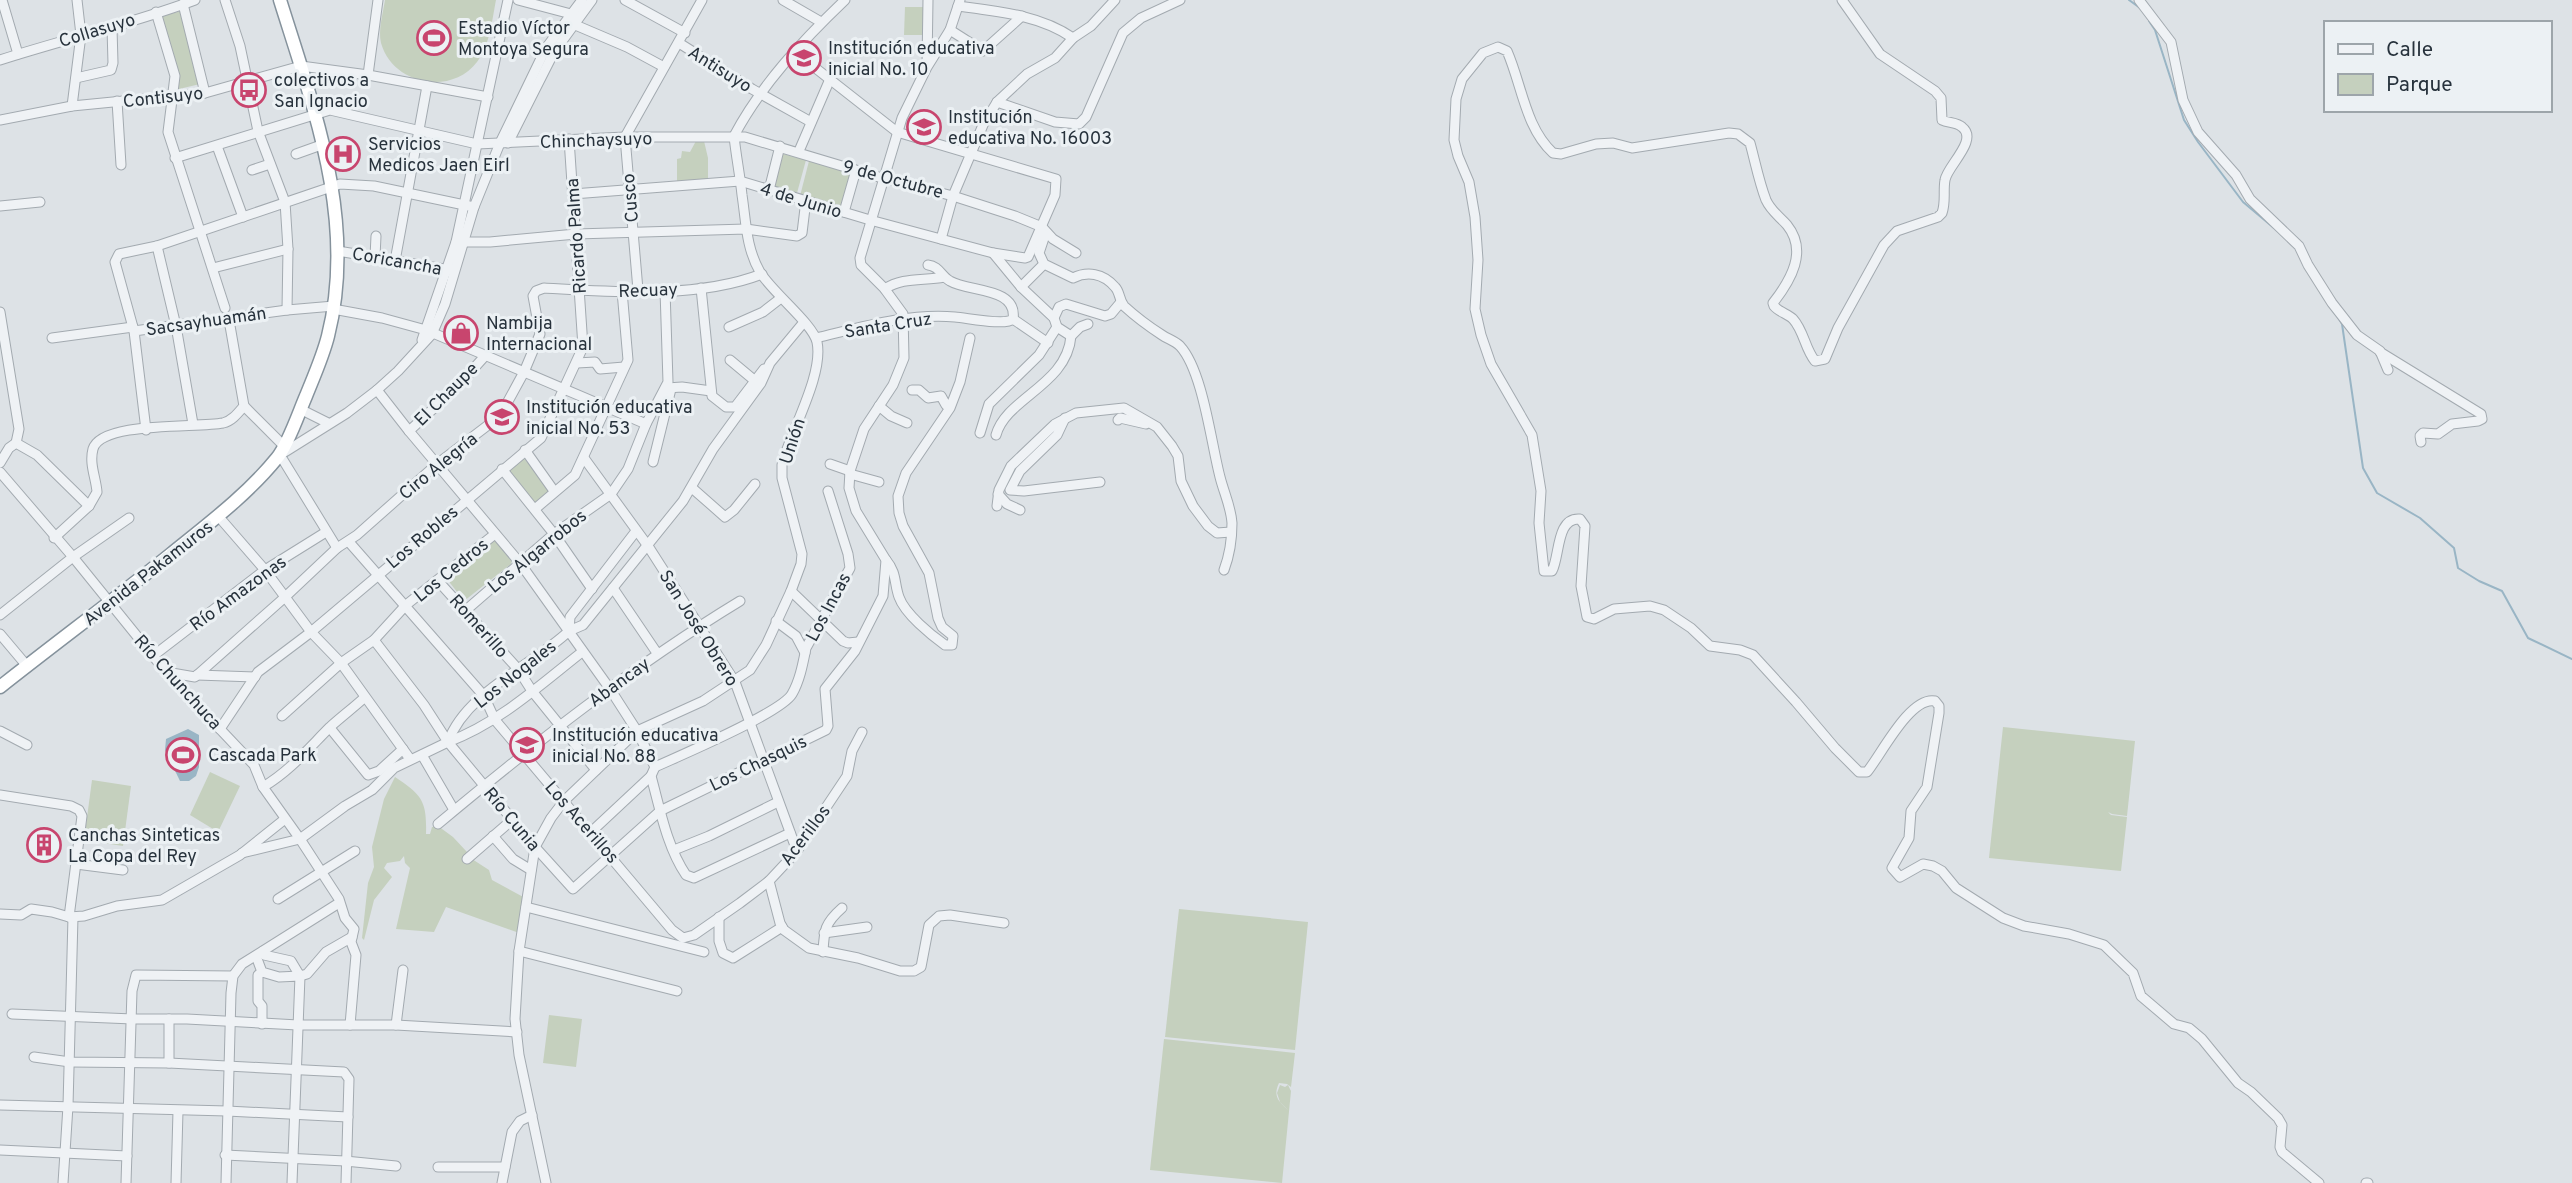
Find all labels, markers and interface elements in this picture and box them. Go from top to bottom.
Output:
street label: Collasuyo [56,9,138,54]
place label: Estadio Víctor Montoya Segura [458,18,589,62]
sports icon: Estadio Víctor Montoya Segura [415,19,453,57]
legend [2324,21,2551,112]
text: Calle [2386,37,2433,64]
place label: Institución educativa inicial No. 10 [828,38,994,82]
school or university icon: Institución educativa inicial No. 10 [785,39,823,77]
street label: Antisuyo [683,42,755,99]
place label: colectivos a San Ignacio [274,70,369,114]
bus stop icon: colectivos a San Ignacio [230,71,268,109]
text: Parque [2386,72,2453,99]
street label: Contisuyo [122,83,204,114]
place label: Institución educativa No. 16003 [948,107,1112,151]
school or university icon: Institución educativa No. 16003 [905,108,943,146]
street label: Chinchaysuyo [539,128,653,155]
place label: Servicios Medicos Jaen Eirl [368,134,510,178]
hospital icon: Servicios Medicos Jaen Eirl [324,135,362,173]
street label: 9 de Octubre [840,156,946,205]
street label: Cusco [618,172,645,223]
street label: Ricardo Palma [562,177,593,295]
street label: 4 de Junio [757,178,844,225]
street label: Coricancha [350,243,443,282]
street label: Recuay [618,279,678,304]
street label: Sacsayhuamán [144,303,268,342]
street label: Santa Cruz [843,308,934,345]
place label: Nambija Internacional [486,313,592,357]
shop icon: Nambija Internacional [442,314,480,352]
street label: El Chaupe [410,358,484,432]
place label: Institución educativa inicial No. 53 [526,397,692,441]
school or university icon: Institución educativa inicial No. 53 [483,398,521,436]
street label: Unión [775,415,812,468]
street label: Ciro Alegría [395,428,483,506]
street label: Los Robles [382,501,464,575]
street label: Los Algarrobos [484,505,592,599]
street label: Avenida Pakamuros [79,516,218,632]
street label: Los Cedros [410,534,494,608]
street label: Río Amazonas [186,551,292,637]
street label: San José Obrero [653,566,743,691]
street label: Los Incas [802,569,857,646]
street label: Romerillo [443,590,512,664]
street label: Río Chunchuca [128,630,226,736]
street label: Los Nogales [470,636,562,714]
street label: Abancay [585,653,655,713]
place label: Institución educativa inicial No. 88 [552,725,718,769]
school or university icon: Institución educativa inicial No. 88 [508,726,546,764]
street label: Los Chasquis [706,731,811,798]
sports icon: Cascada Park [164,736,202,774]
place label: Cascada Park [208,745,317,768]
street label: Los Acerillos [539,777,623,869]
street label: Río Cunia [477,783,544,857]
street label: Acerillos [776,801,837,871]
place label: Canchas Sinteticas La Copa del Rey [68,825,220,869]
building icon: Canchas Sinteticas La Copa del Rey [25,826,63,864]

